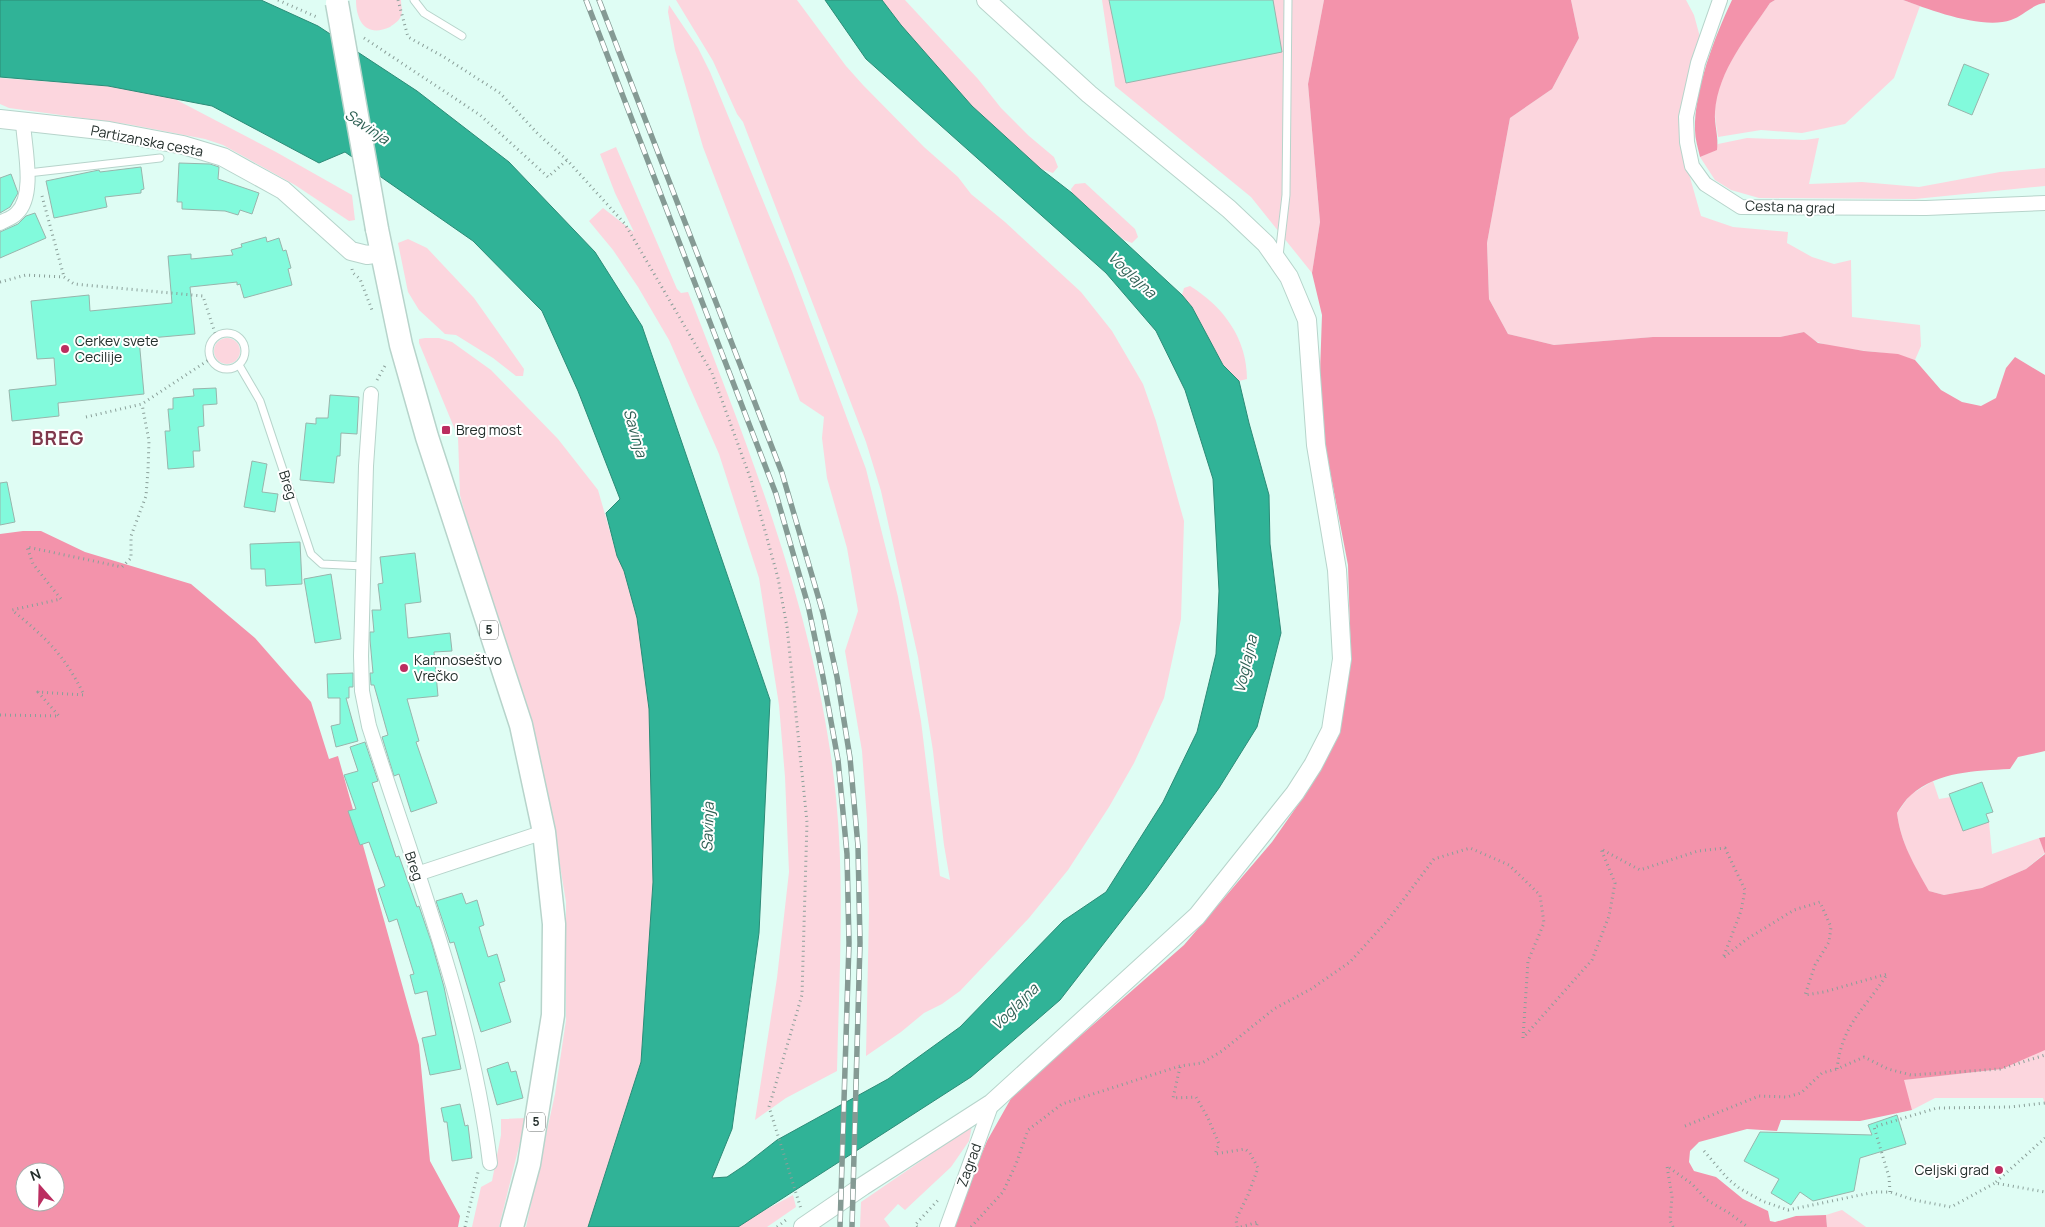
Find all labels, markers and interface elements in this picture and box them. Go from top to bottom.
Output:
water label: Savinja [341,104,394,149]
street label: Partizanska cesta [89,120,205,161]
street label: Cesta na grad [1745,195,1835,218]
water label: Voglajna [1104,247,1161,303]
place label: Cerkev svete Cecilije [75,331,158,366]
marker: Cerkev svete Cecilije [59,343,71,355]
water label: Savinja [619,406,653,460]
place label: Breg most [456,420,522,439]
marker: Breg most [440,424,452,436]
district label: BREG [32,425,84,451]
street label: Breg [275,468,302,502]
road number: 5 [480,620,498,640]
water label: Voglajna [1229,632,1262,695]
place label: Kamnoseštvo Vrečko [414,650,502,685]
marker: Kamnoseštvo Vrečko [398,662,410,674]
water label: Savinja [696,801,719,852]
street label: Breg [401,849,428,883]
water label: Voglajna [986,978,1043,1035]
road number: 5 [527,1112,545,1132]
street label: Zagrad [952,1140,985,1189]
place label: Celjski grad [1915,1160,1989,1179]
north arrow [15,1162,65,1212]
text: N [27,1164,43,1185]
marker: Celjski grad [1993,1164,2005,1176]

